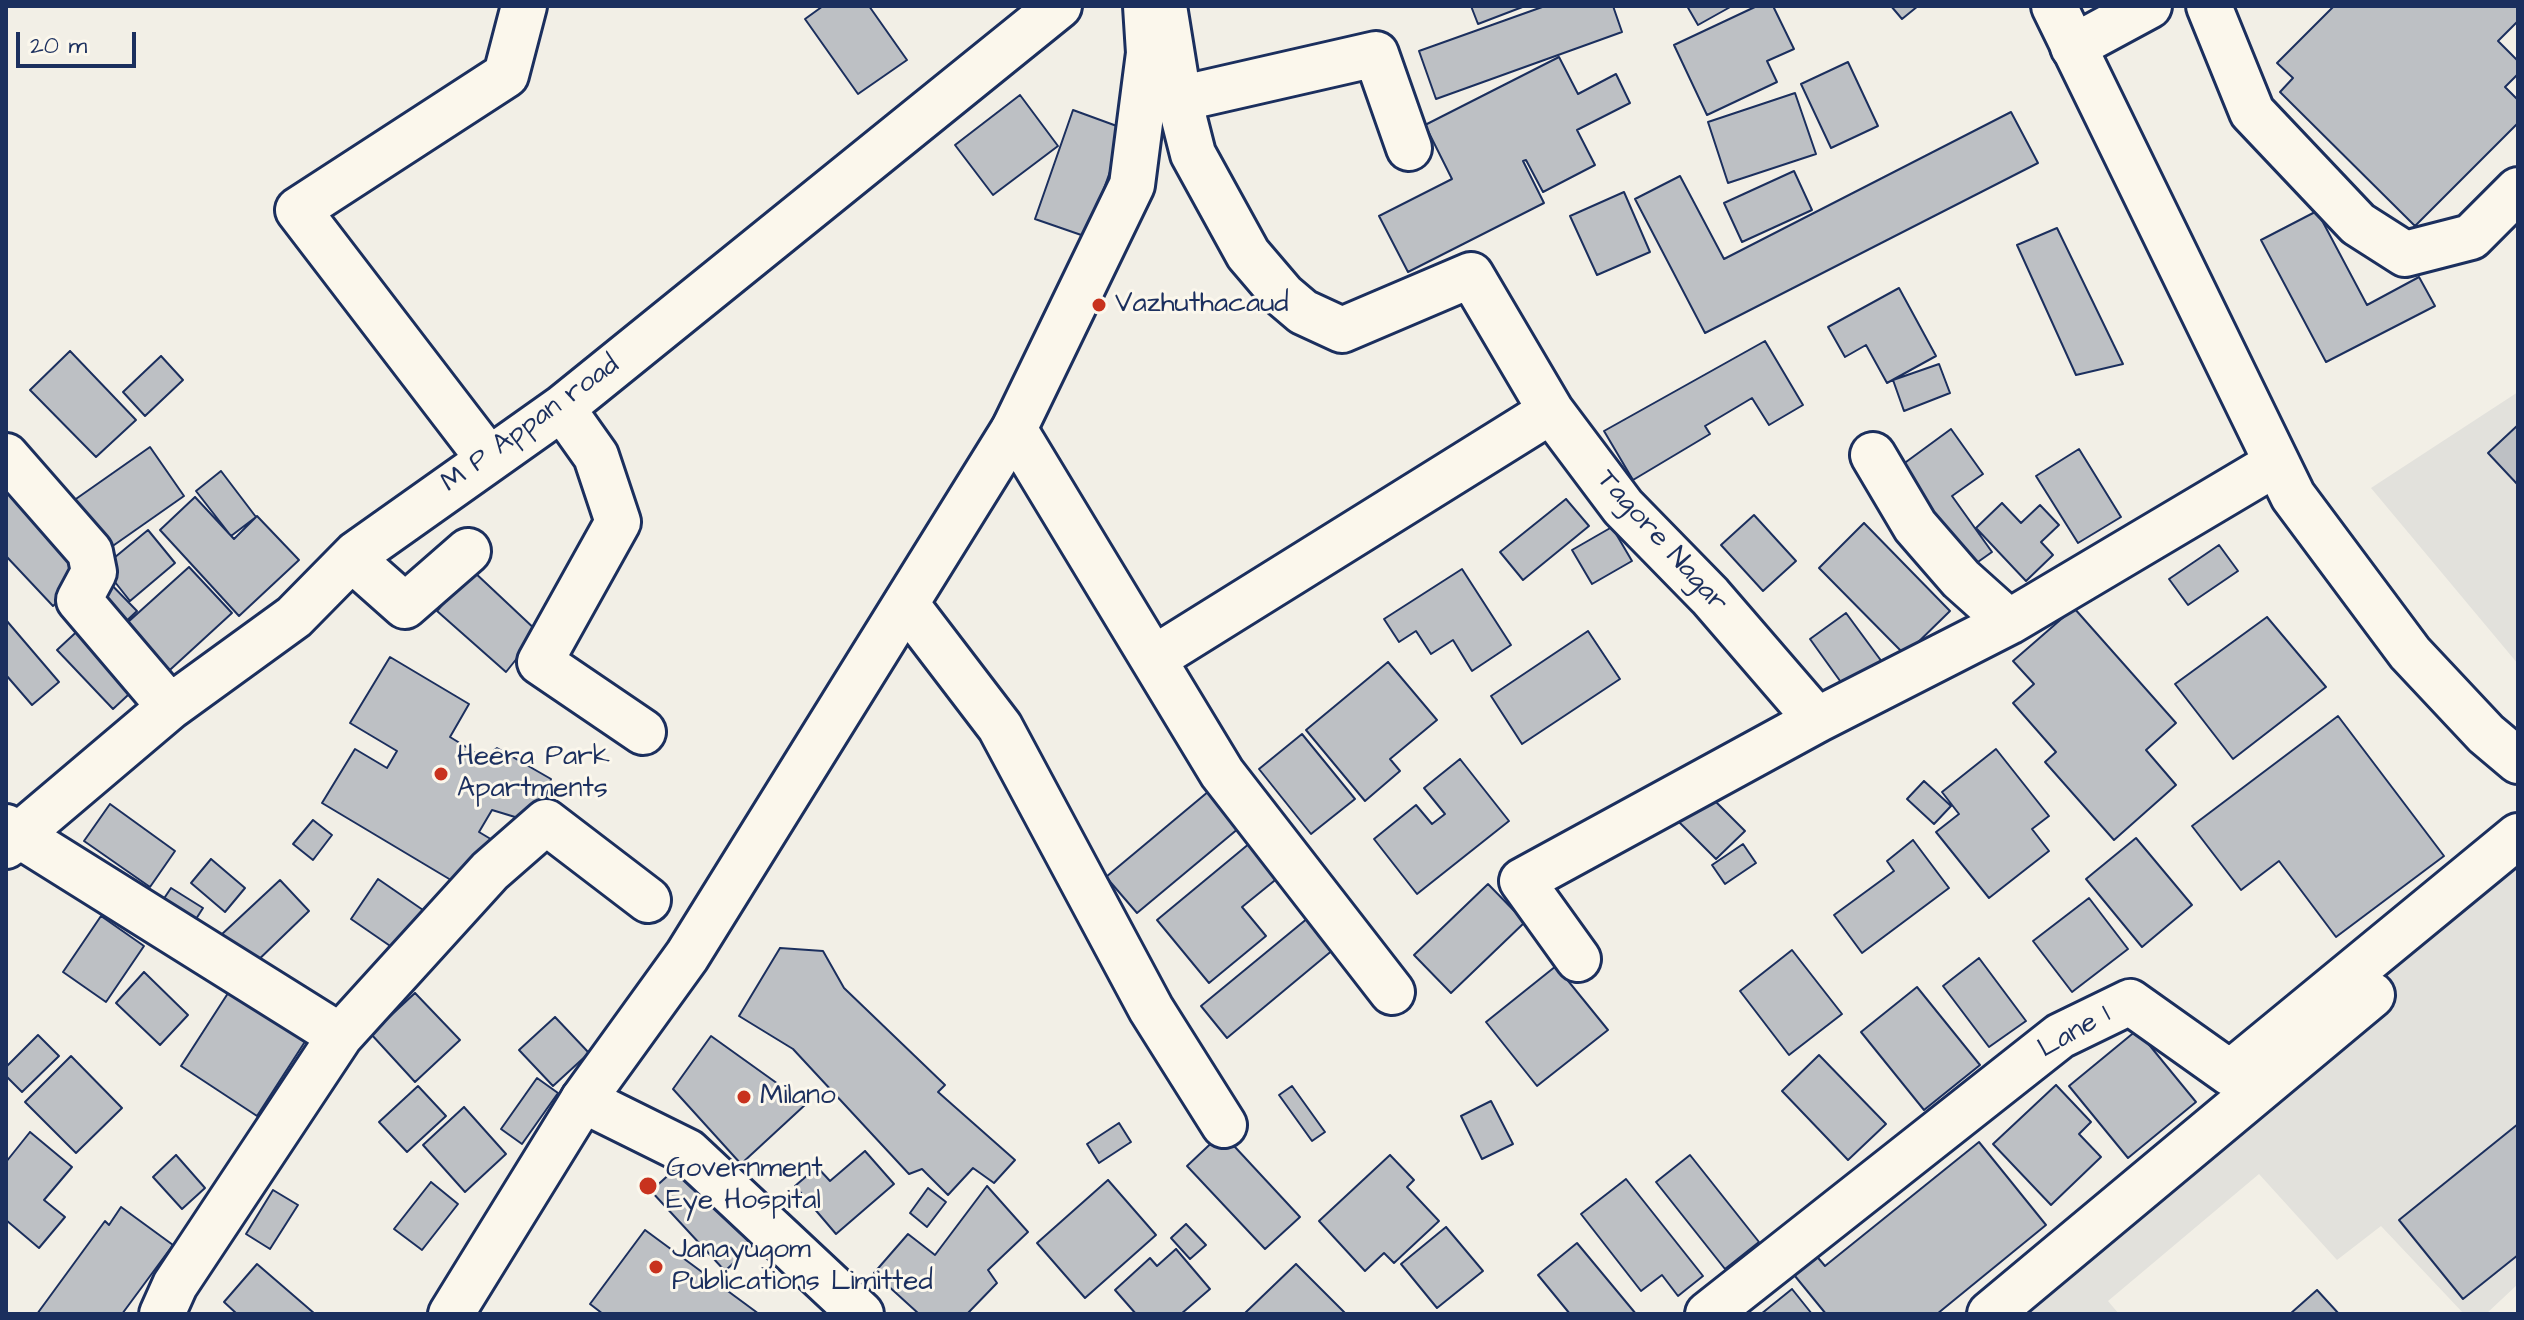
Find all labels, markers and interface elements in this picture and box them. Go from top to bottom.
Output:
scale bar [20,16,140,66]
text: 20 m [30,29,87,63]
place label: Vazhuthacaud [1115,288,1289,322]
marker: Vazhuthacaud [1090,296,1108,314]
street label: M P Appan road [435,349,627,501]
street label: Tagore Nagar [1588,464,1734,620]
place label: Heera Park Apartments [457,741,610,807]
marker: Heera Park Apartments [432,765,450,783]
street label: Lane 1 [2033,999,2117,1067]
place label: Milano [760,1080,836,1114]
marker: Milano [735,1088,753,1106]
place label: Government Eye Hospital [666,1153,823,1219]
marker: Government Eye Hospital [637,1175,659,1197]
place label: Janayugom Publications Limitted [672,1234,933,1300]
marker: Janayugom Publications Limitted [647,1258,665,1276]

